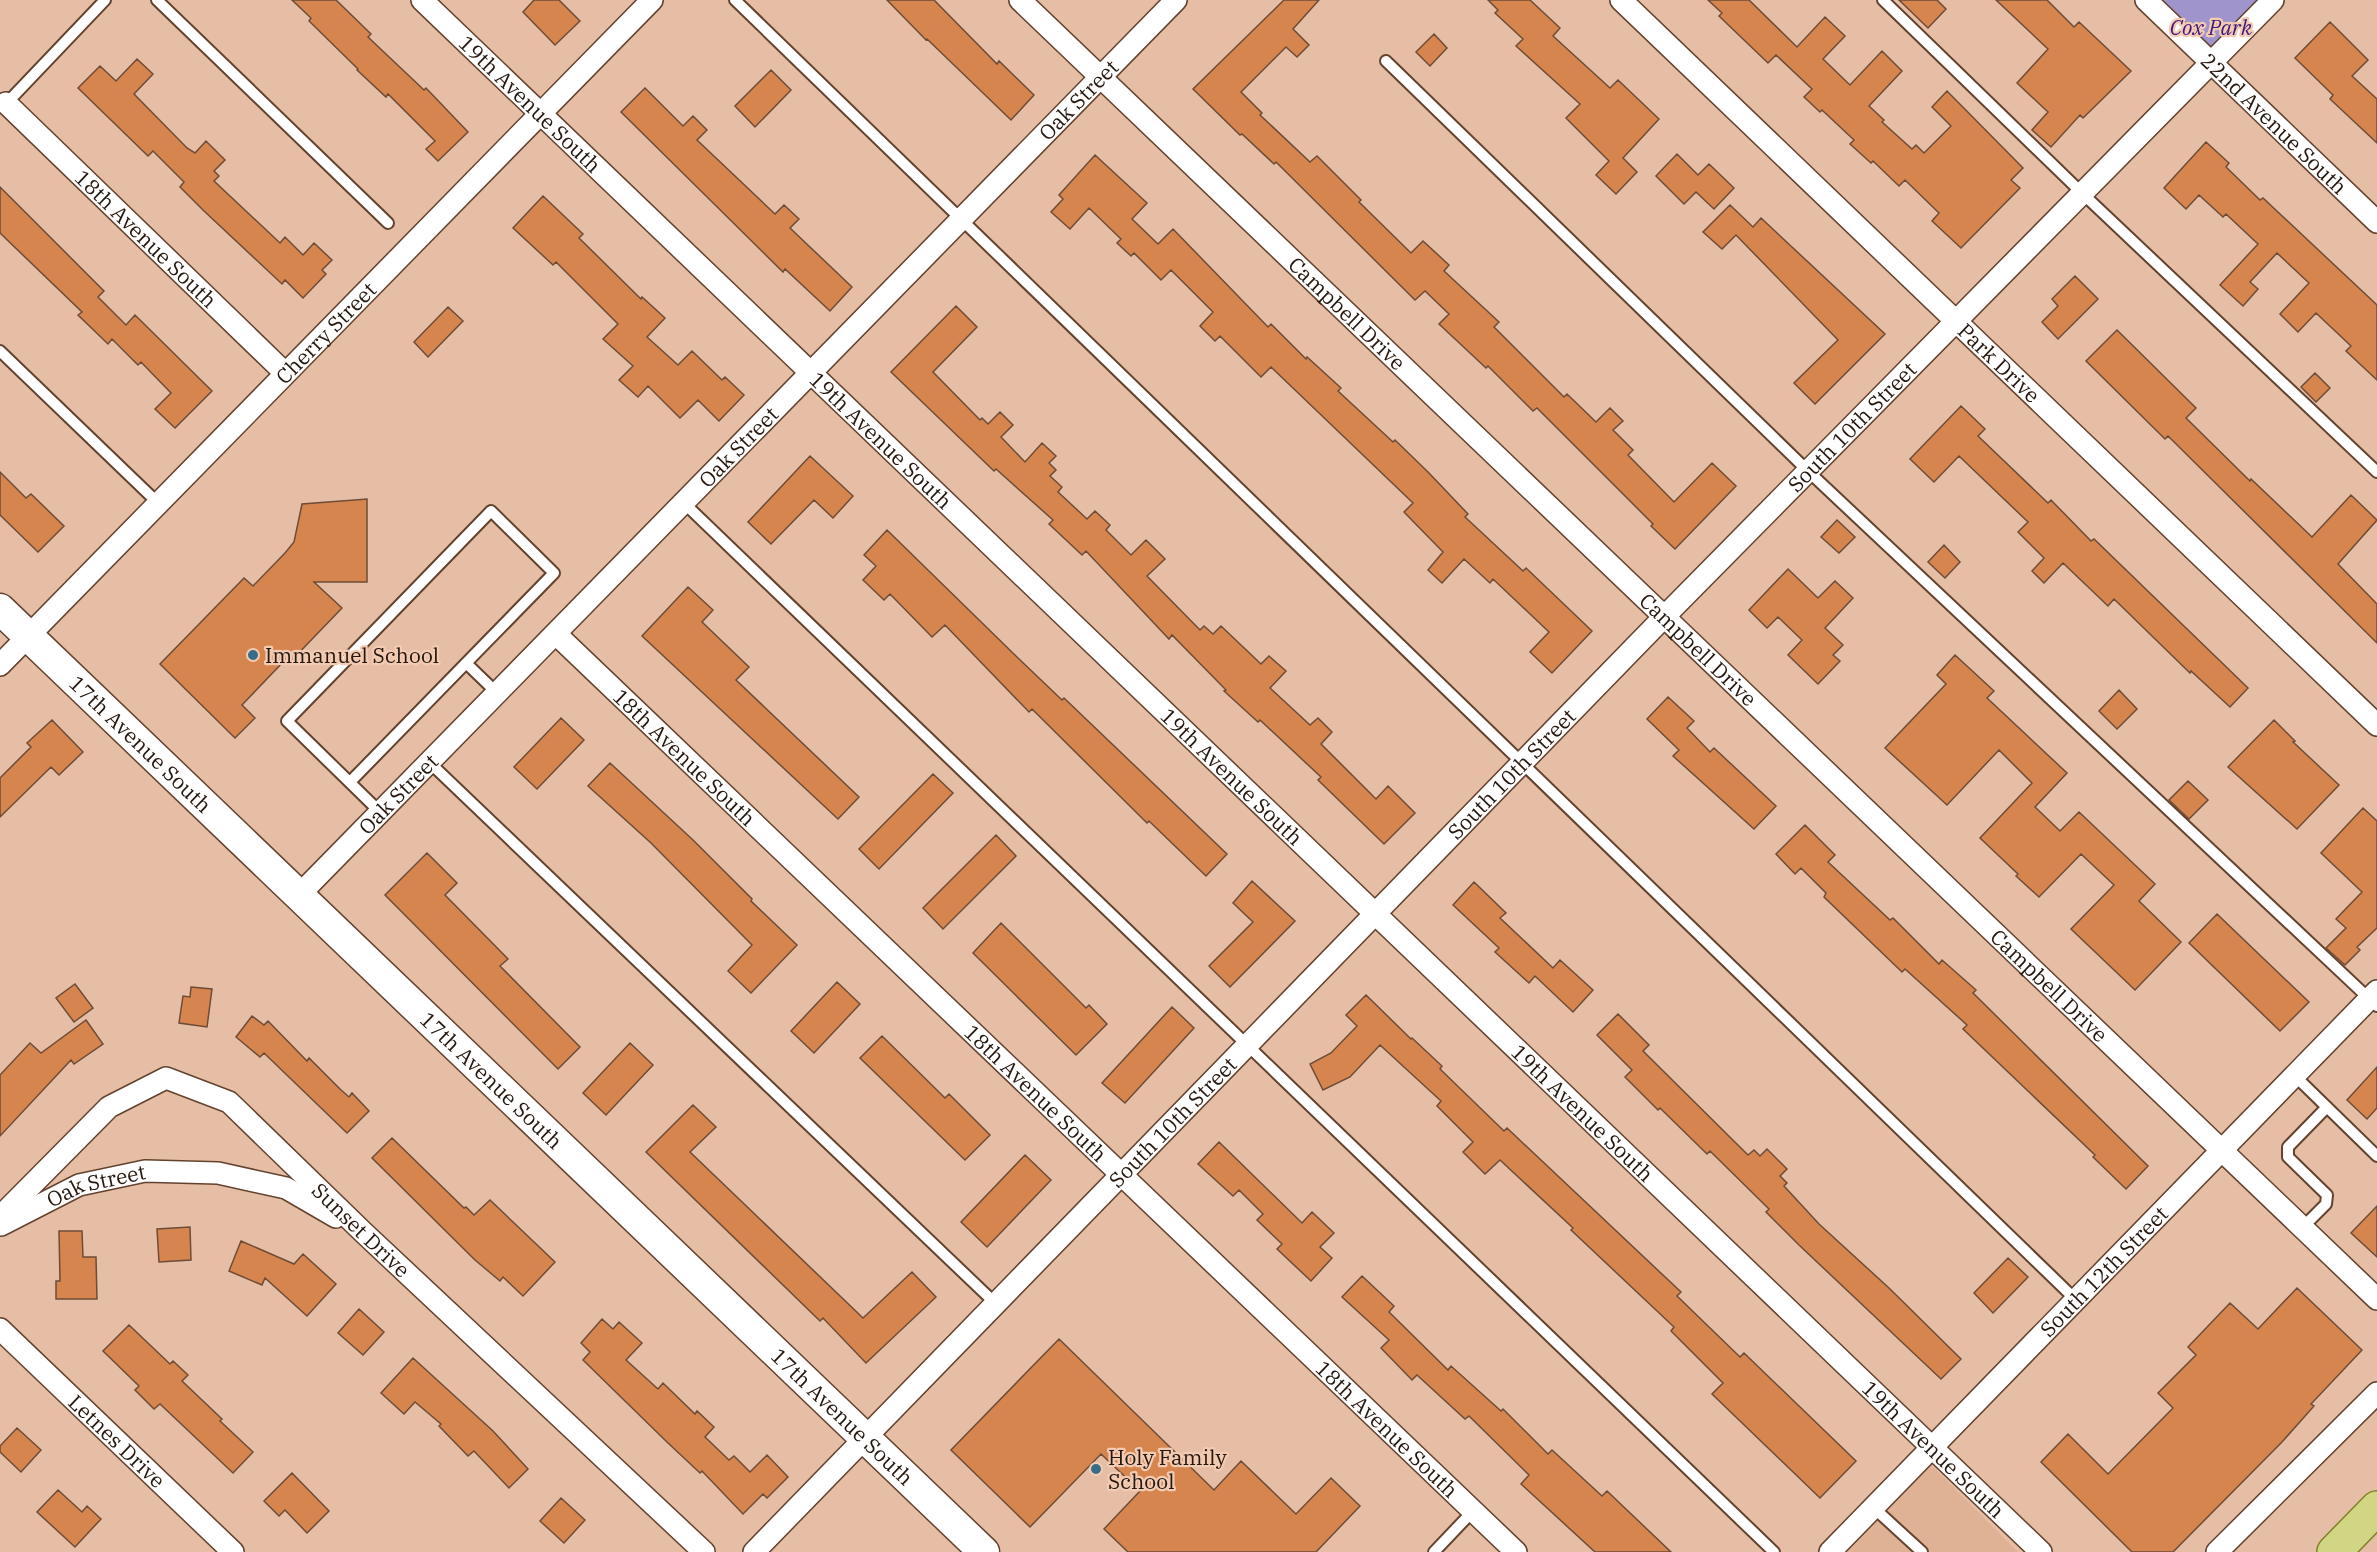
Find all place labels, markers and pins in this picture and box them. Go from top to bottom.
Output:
place label: Immanuel School [265,641,439,669]
marker: Immanuel School [246,648,260,662]
place label: Holy Family School [1108,1443,1227,1495]
marker: Holy Family School [1089,1462,1103,1476]

